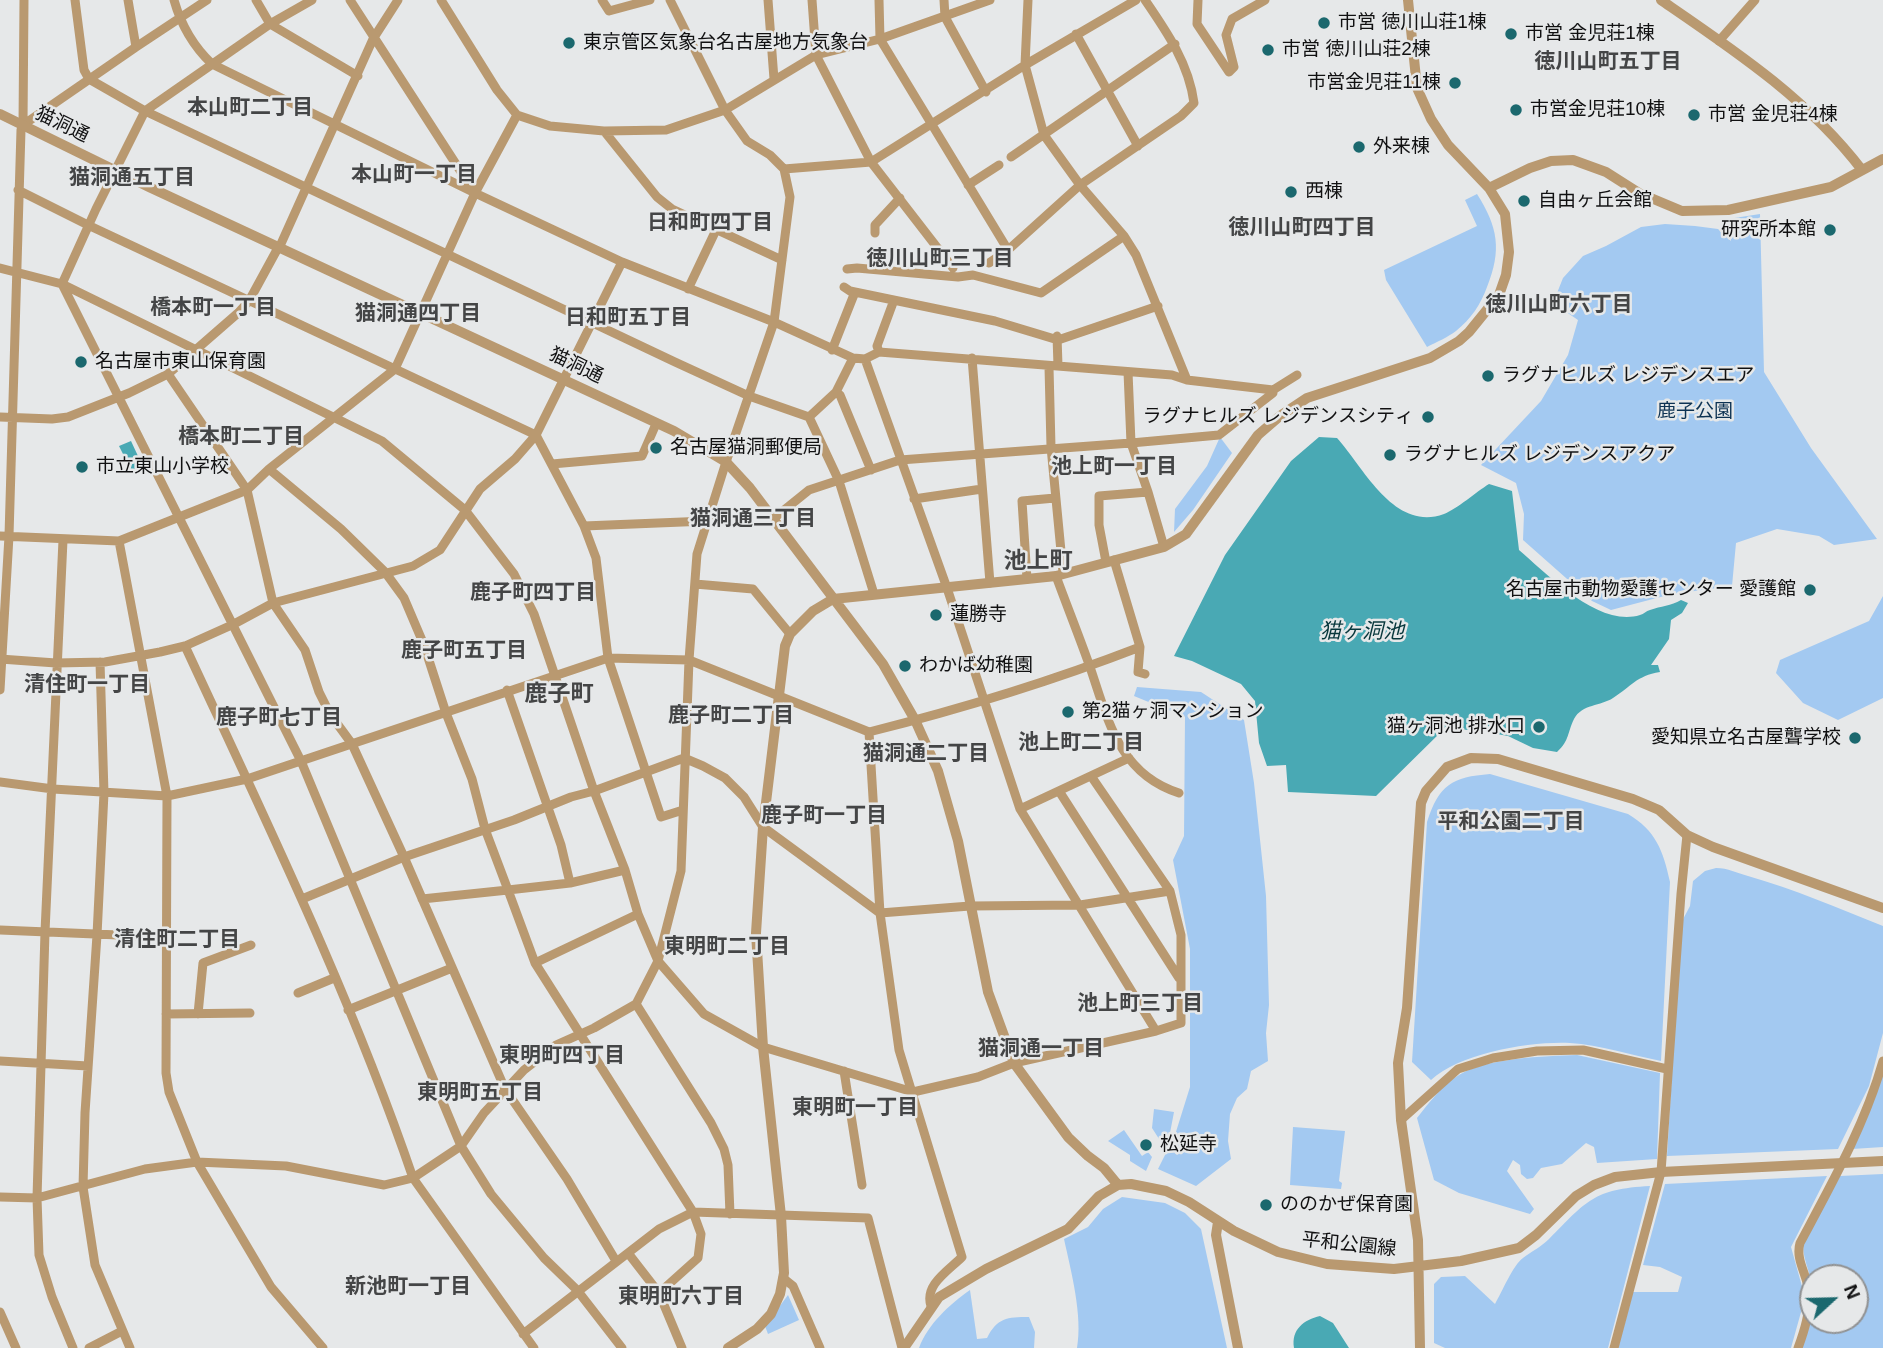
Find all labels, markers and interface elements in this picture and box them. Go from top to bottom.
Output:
place label: 市営 徳川山荘1棟 [1338,12,1487,34]
marker: 市営 徳川山荘1棟 [1316,15,1332,31]
place label: 市営 金児荘1棟 [1525,23,1655,45]
marker: 市営 金児荘1棟 [1503,26,1519,42]
place label: 東京管区気象台名古屋地方気象台 [583,32,868,54]
marker: 東京管区気象台名古屋地方気象台 [561,35,577,51]
place label: 市営 徳川山荘2棟 [1282,39,1431,61]
marker: 市営 徳川山荘2棟 [1260,42,1276,58]
district label: 徳川山町五丁目 [1535,49,1681,75]
place label: 市営金児荘11棟 [1307,72,1441,94]
marker: 市営金児荘11棟 [1447,75,1463,91]
district label: 本山町二丁目 [187,95,313,121]
place label: 市営金児荘10棟 [1530,99,1665,121]
street label: 猫洞通 [31,102,93,148]
marker: 市営金児荘10棟 [1508,102,1524,118]
place label: 市営 金児荘4棟 [1708,104,1838,126]
marker: 市営 金児荘4棟 [1686,107,1702,123]
place label: 外来棟 [1373,136,1430,158]
marker: 外来棟 [1351,139,1367,155]
district label: 本山町一丁目 [351,162,477,188]
district label: 猫洞通五丁目 [69,165,195,191]
place label: 西棟 [1305,181,1343,203]
marker: 西棟 [1283,184,1299,200]
place label: 自由ヶ丘会館 [1538,190,1652,212]
marker: 自由ヶ丘会館 [1516,193,1532,209]
district label: 日和町四丁目 [647,210,773,236]
district label: 徳川山町四丁目 [1229,215,1375,241]
place label: 研究所本館 [1721,219,1816,241]
marker: 研究所本館 [1822,222,1838,238]
district label: 徳川山町三丁目 [867,246,1013,272]
district label: 徳川山町六丁目 [1486,292,1632,318]
district label: 橋本町一丁目 [150,295,276,321]
district label: 猫洞通四丁目 [355,301,481,327]
district label: 日和町五丁目 [565,305,691,331]
street label: 猫洞通 [545,343,607,389]
place label: 名古屋市東山保育園 [95,351,266,373]
marker: 名古屋市東山保育園 [73,354,89,370]
place label: ラグナヒルズ レジデンスエア [1502,365,1754,387]
marker: ラグナヒルズ レジデンスエア [1480,368,1496,384]
park label: 鹿子公園 [1657,401,1733,423]
place label: ラグナヒルズ レジデンスシティ [1143,406,1414,428]
marker: ラグナヒルズ レジデンスシティ [1420,409,1436,425]
district label: 橋本町二丁目 [178,424,304,450]
place label: 名古屋猫洞郵便局 [670,437,822,459]
marker: 名古屋猫洞郵便局 [648,440,664,456]
place label: ラグナヒルズ レジデンスアクア [1404,444,1675,466]
marker: ラグナヒルズ レジデンスアクア [1382,447,1398,463]
district label: 池上町一丁目 [1051,454,1177,480]
place label: 市立東山小学校 [96,456,229,478]
marker: 市立東山小学校 [74,459,90,475]
district label: 猫洞通三丁目 [690,506,816,532]
district label: 池上町 [1004,548,1072,576]
place label: 名古屋市動物愛護センター 愛護館 [1506,579,1796,601]
district label: 鹿子町四丁目 [470,580,596,606]
marker: 名古屋市動物愛護センター 愛護館 [1802,582,1818,598]
place label: 蓮勝寺 [950,604,1007,626]
marker: 蓮勝寺 [928,607,944,623]
water label: 猫ヶ洞池 [1320,619,1404,645]
district label: 鹿子町五丁目 [401,638,527,664]
place label: わかば幼稚園 [919,655,1033,677]
marker: わかば幼稚園 [897,658,913,674]
district label: 清住町一丁目 [24,672,150,698]
district label: 鹿子町 [525,681,593,709]
place label: 第2猫ヶ洞マンション [1082,701,1264,723]
district label: 鹿子町二丁目 [668,703,794,729]
marker: 第2猫ヶ洞マンション [1060,704,1076,720]
district label: 鹿子町七丁目 [216,705,342,731]
place label: 猫ヶ洞池 排水口 [1387,716,1525,738]
marker: 猫ヶ洞池 排水口 [1531,719,1547,735]
place label: 愛知県立名古屋聾学校 [1651,727,1841,749]
district label: 池上町二丁目 [1018,730,1144,756]
marker: 愛知県立名古屋聾学校 [1847,730,1863,746]
district label: 猫洞通二丁目 [863,741,989,767]
district label: 鹿子町一丁目 [761,803,887,829]
district label: 平和公園二丁目 [1438,809,1584,835]
district label: 清住町二丁目 [114,927,240,953]
district label: 東明町二丁目 [664,934,790,960]
district label: 池上町三丁目 [1077,991,1203,1017]
district label: 猫洞通一丁目 [978,1036,1104,1062]
district label: 東明町四丁目 [499,1043,625,1069]
district label: 東明町五丁目 [417,1080,543,1106]
district label: 東明町一丁目 [792,1095,918,1121]
place label: 松延寺 [1160,1134,1217,1156]
marker: 松延寺 [1138,1137,1154,1153]
place label: ののかぜ保育園 [1280,1194,1413,1216]
marker: ののかぜ保育園 [1258,1197,1274,1213]
street label: 平和公園線 [1301,1229,1397,1261]
north arrow [1799,1264,1869,1334]
district label: 新池町一丁目 [345,1274,471,1300]
text: N [1840,1281,1864,1302]
district label: 東明町六丁目 [618,1284,744,1310]

